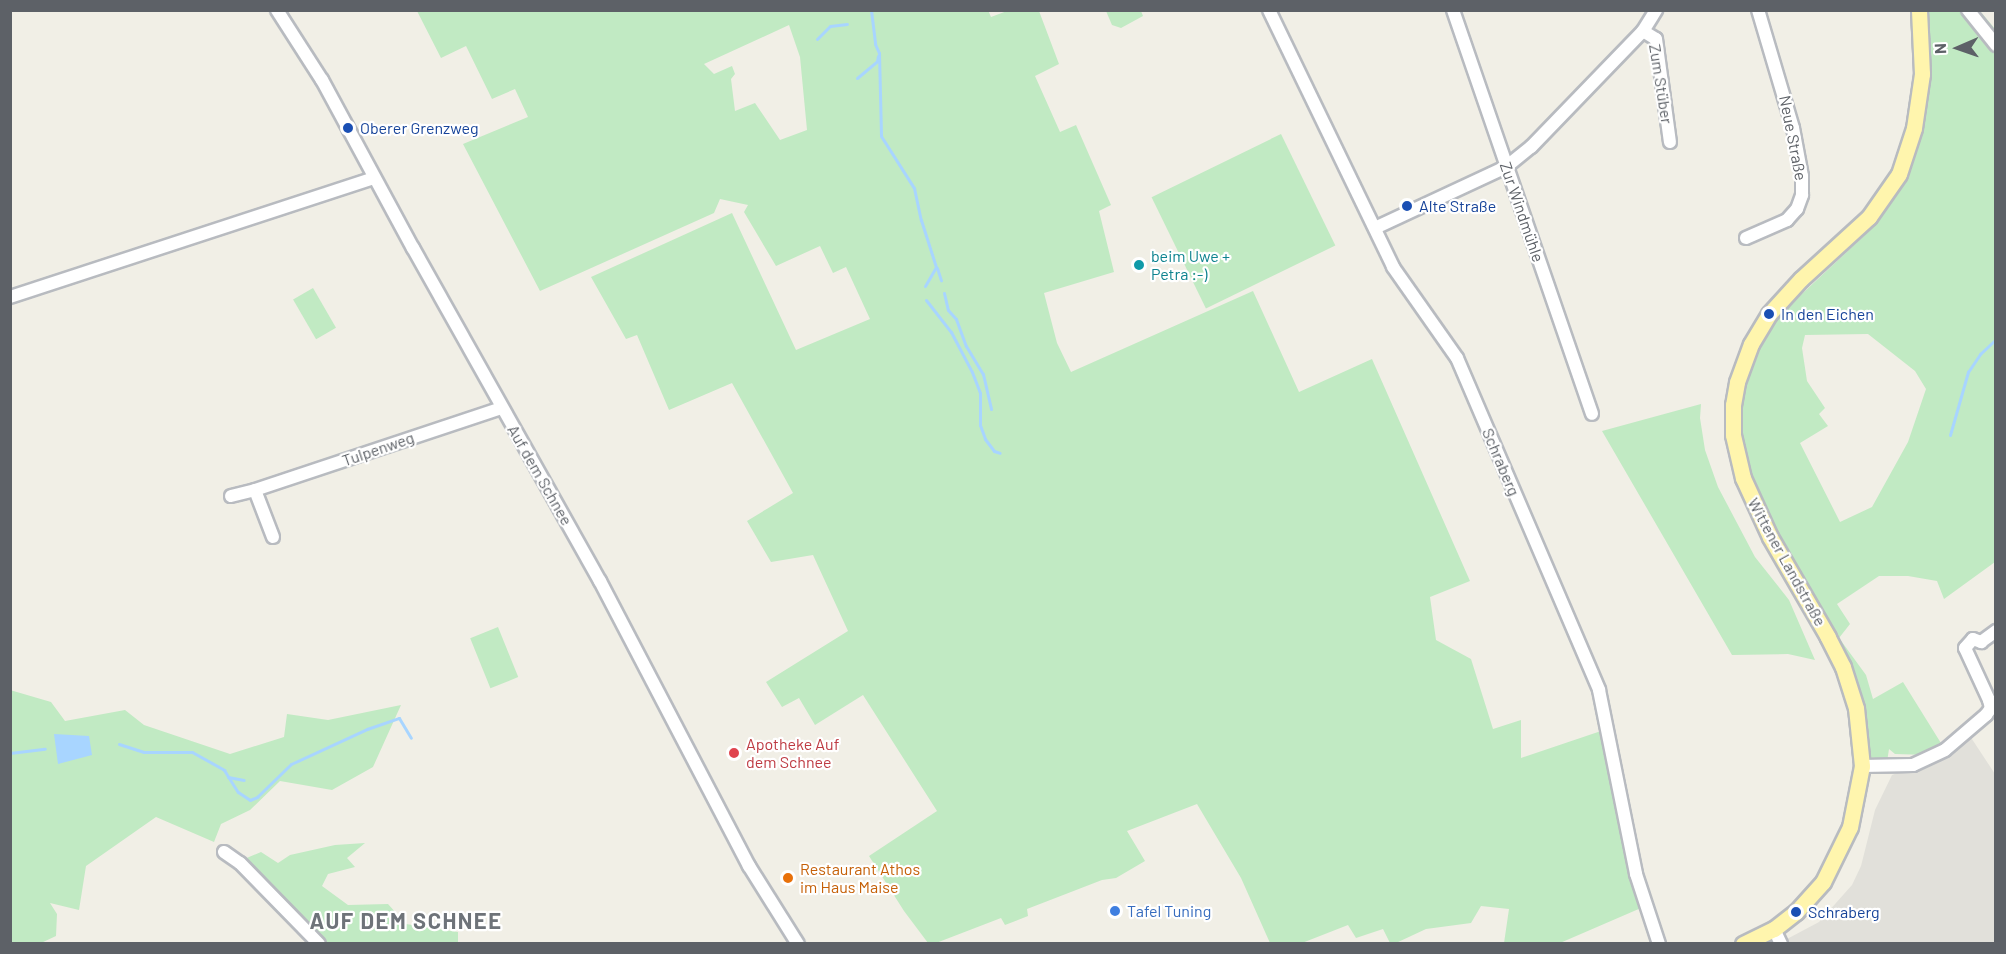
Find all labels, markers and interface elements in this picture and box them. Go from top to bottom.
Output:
north arrow [1928,18,1988,78]
street label: Zum Stüber [1645,43,1677,125]
text: N [1930,43,1949,54]
street label: Neue Straße [1775,94,1811,182]
place label: Oberer Grenzweg [360,118,479,138]
marker: Oberer Grenzweg [341,121,355,135]
street label: Zur Windmühle [1496,159,1548,265]
place label: Alte Straße [1419,196,1496,216]
marker: Alte Straße [1400,199,1414,213]
place label: beim Uwe + Petra :-) [1151,246,1230,284]
marker: beim Uwe + Petra :-) [1132,258,1146,272]
place label: In den Eichen [1781,304,1874,324]
marker: In den Eichen [1762,307,1776,321]
street label: Auf dem Schnee [504,421,576,529]
street label: Schraberg [1478,425,1524,499]
street label: Tulpenweg [340,428,416,470]
street label: Wittener Landstraße [1744,495,1830,629]
place label: Apotheke Auf dem Schnee [746,734,839,772]
marker: Apotheke Auf dem Schnee [727,746,741,760]
place label: Restaurant Athos im Haus Maise [800,859,920,897]
marker: Restaurant Athos im Haus Maise [781,871,795,885]
place label: Tafel Tuning [1127,901,1211,921]
place label: Schraberg [1808,902,1880,922]
marker: Tafel Tuning [1108,904,1122,918]
marker: Schraberg [1789,905,1803,919]
district label: AUF DEM SCHNEE [309,908,503,934]

